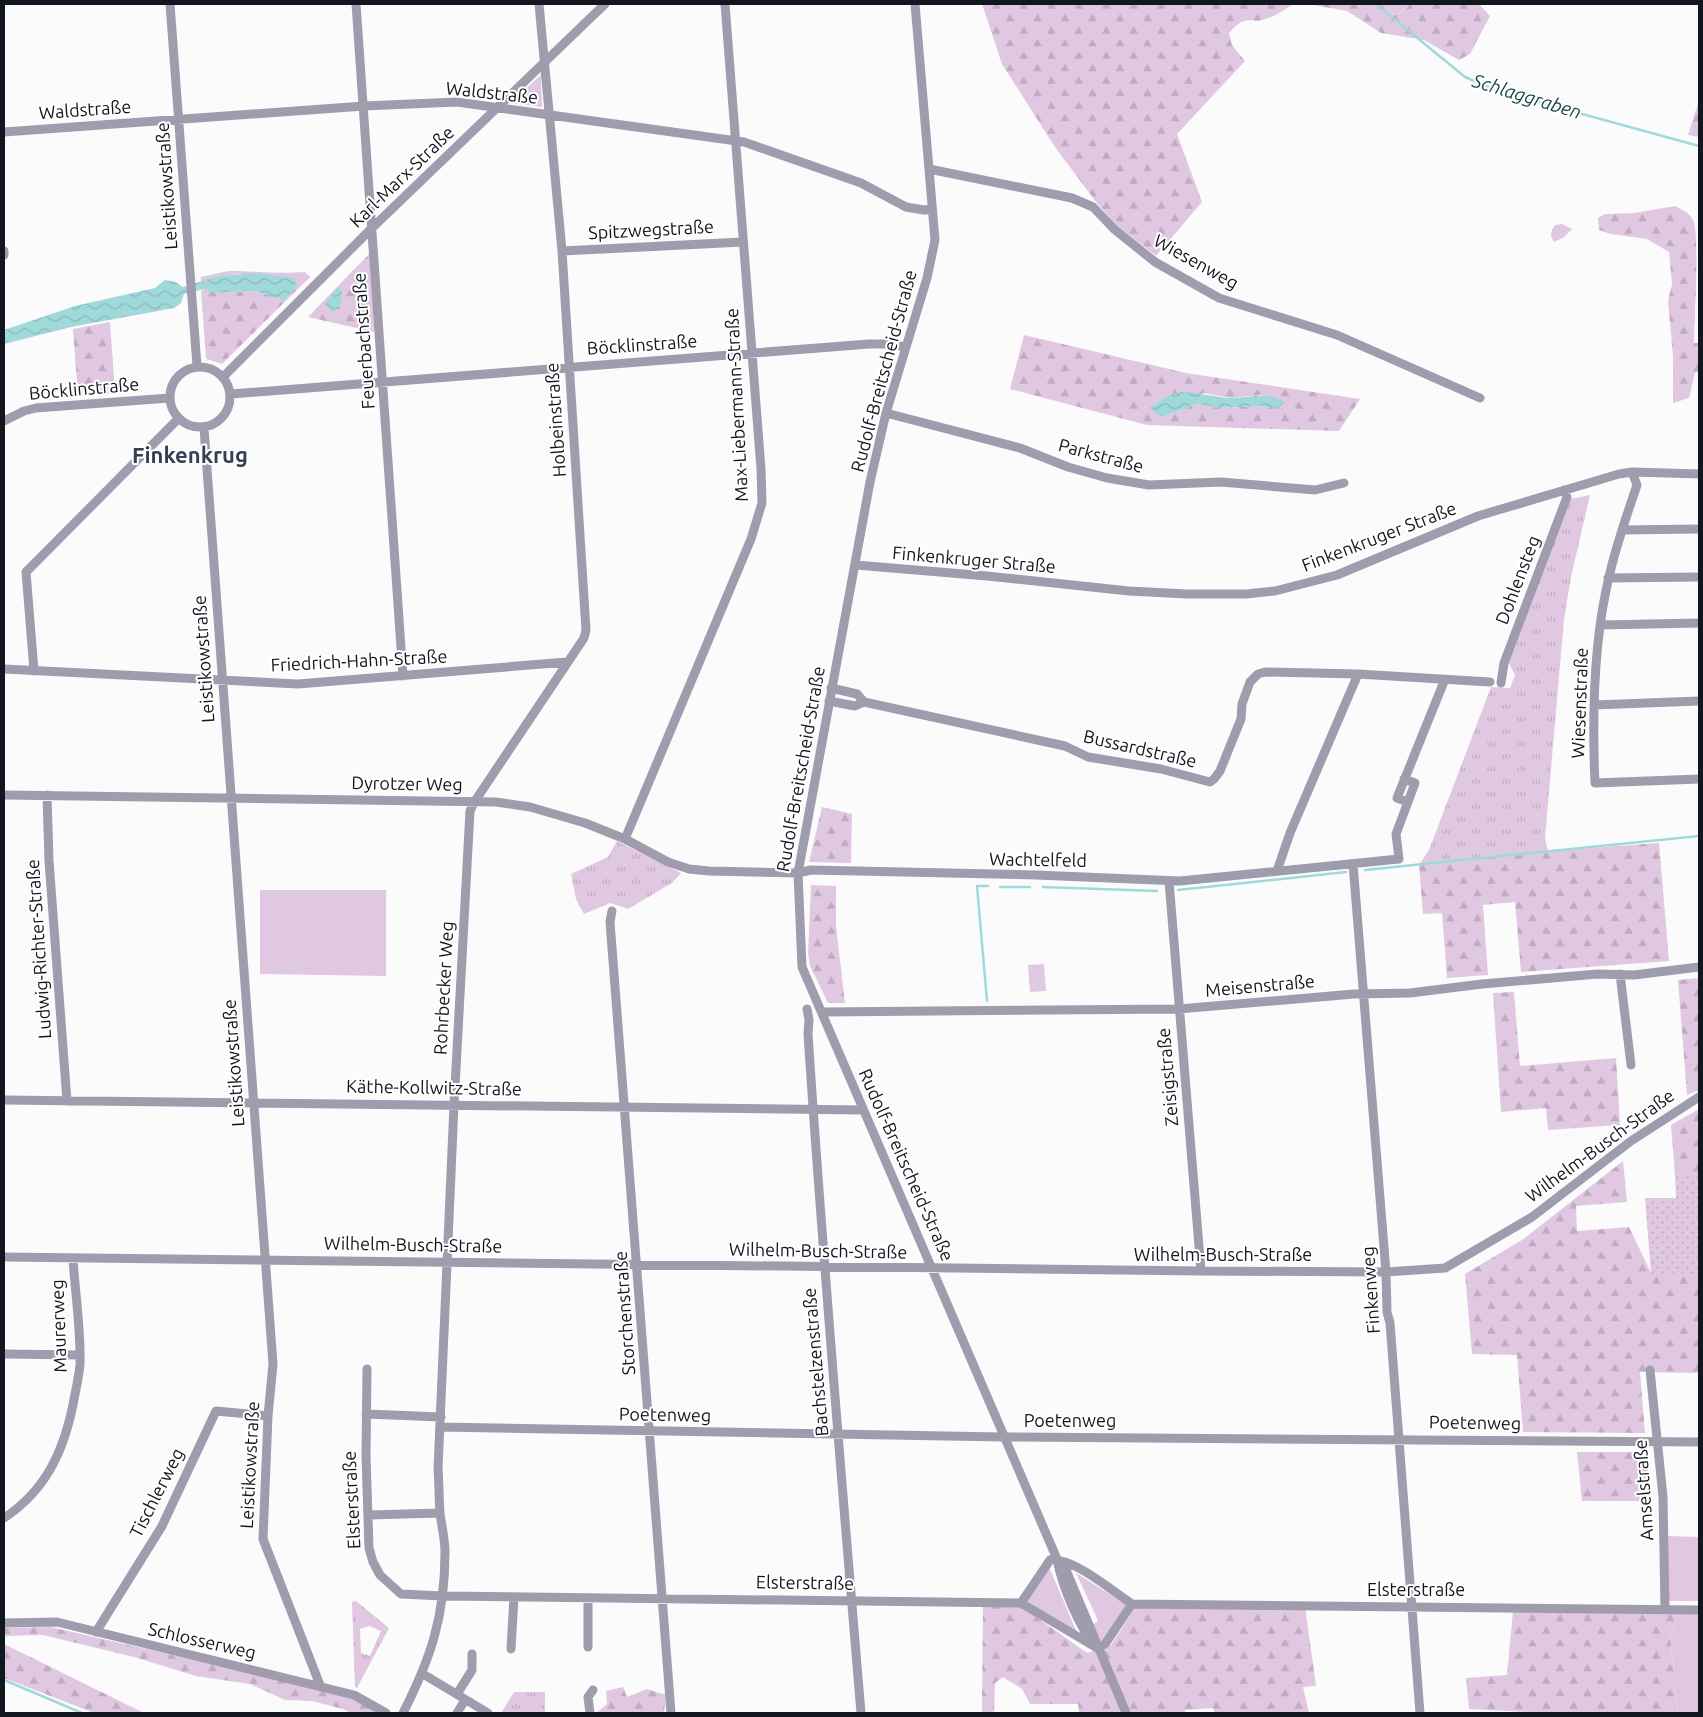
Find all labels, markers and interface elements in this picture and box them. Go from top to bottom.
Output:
water label: Schlaggraben [1469,69,1584,123]
street label: Waldstraße [445,77,539,107]
street label: Waldstraße [38,96,132,122]
street label: Leistikowstraße [152,122,180,250]
street label: Karl-Marx-Straße [345,122,457,231]
street label: Spitzwegstraße [588,216,714,242]
street label: Wiesenweg [1151,230,1242,293]
street label: Rudolf-Breitscheid-Straße [846,267,920,474]
street label: Feuerbachstraße [348,272,378,410]
street label: Max-Liebermann-Straße [721,308,751,502]
street label: Böcklinstraße [586,330,698,358]
street label: Holbeinstraße [541,362,569,478]
street label: Böcklinstraße [28,373,140,403]
street label: Parkstraße [1056,434,1146,476]
district label: Finkenkrug [132,442,248,467]
street label: Finkenkruger Straße [1299,497,1459,575]
street label: Dohlensteg [1491,532,1543,627]
street label: Finkenkruger Straße [892,542,1057,576]
street label: Leistikowstraße [189,595,217,723]
street label: Friedrich-Hahn-Straße [270,645,448,675]
street label: Wiesenstraße [1567,647,1591,759]
street label: Rudolf-Breitscheid-Straße [772,664,828,873]
street label: Bussardstraße [1082,725,1199,771]
street label: Dyrotzer Weg [351,772,463,794]
street label: Wachtelfeld [989,848,1087,870]
street label: Ludwig-Richter-Straße [22,859,54,1040]
street label: Rohrbecker Weg [430,921,456,1055]
street label: Meisenstraße [1204,970,1315,1000]
street label: Leistikowstraße [219,999,247,1127]
street label: Zeisigstraße [1153,1027,1181,1127]
street label: Rudolf-Breitscheid-Straße [855,1065,958,1264]
street label: Käthe-Kollwitz-Straße [346,1075,522,1099]
street label: Wilhelm-Busch-Straße [1521,1085,1677,1206]
street label: Wilhelm-Busch-Straße [324,1232,502,1256]
street label: Wilhelm-Busch-Straße [729,1238,907,1262]
street label: Wilhelm-Busch-Straße [1134,1244,1312,1264]
street label: Finkenweg [1357,1246,1383,1334]
street label: Storchenstraße [610,1250,638,1376]
street label: Maurerweg [46,1279,70,1373]
street label: Bachstelzenstraße [799,1287,831,1437]
street label: Leistikowstraße [236,1401,262,1529]
street label: Poetenweg [619,1403,711,1425]
street label: Poetenweg [1024,1410,1116,1430]
street label: Poetenweg [1429,1411,1521,1433]
street label: Amselstraße [1629,1439,1657,1541]
street label: Tischlerweg [125,1445,187,1540]
street label: Elsterstraße [338,1451,364,1550]
street label: Elsterstraße [756,1571,854,1593]
street label: Elsterstraße [1367,1579,1465,1599]
street label: Schlosserweg [146,1618,258,1662]

